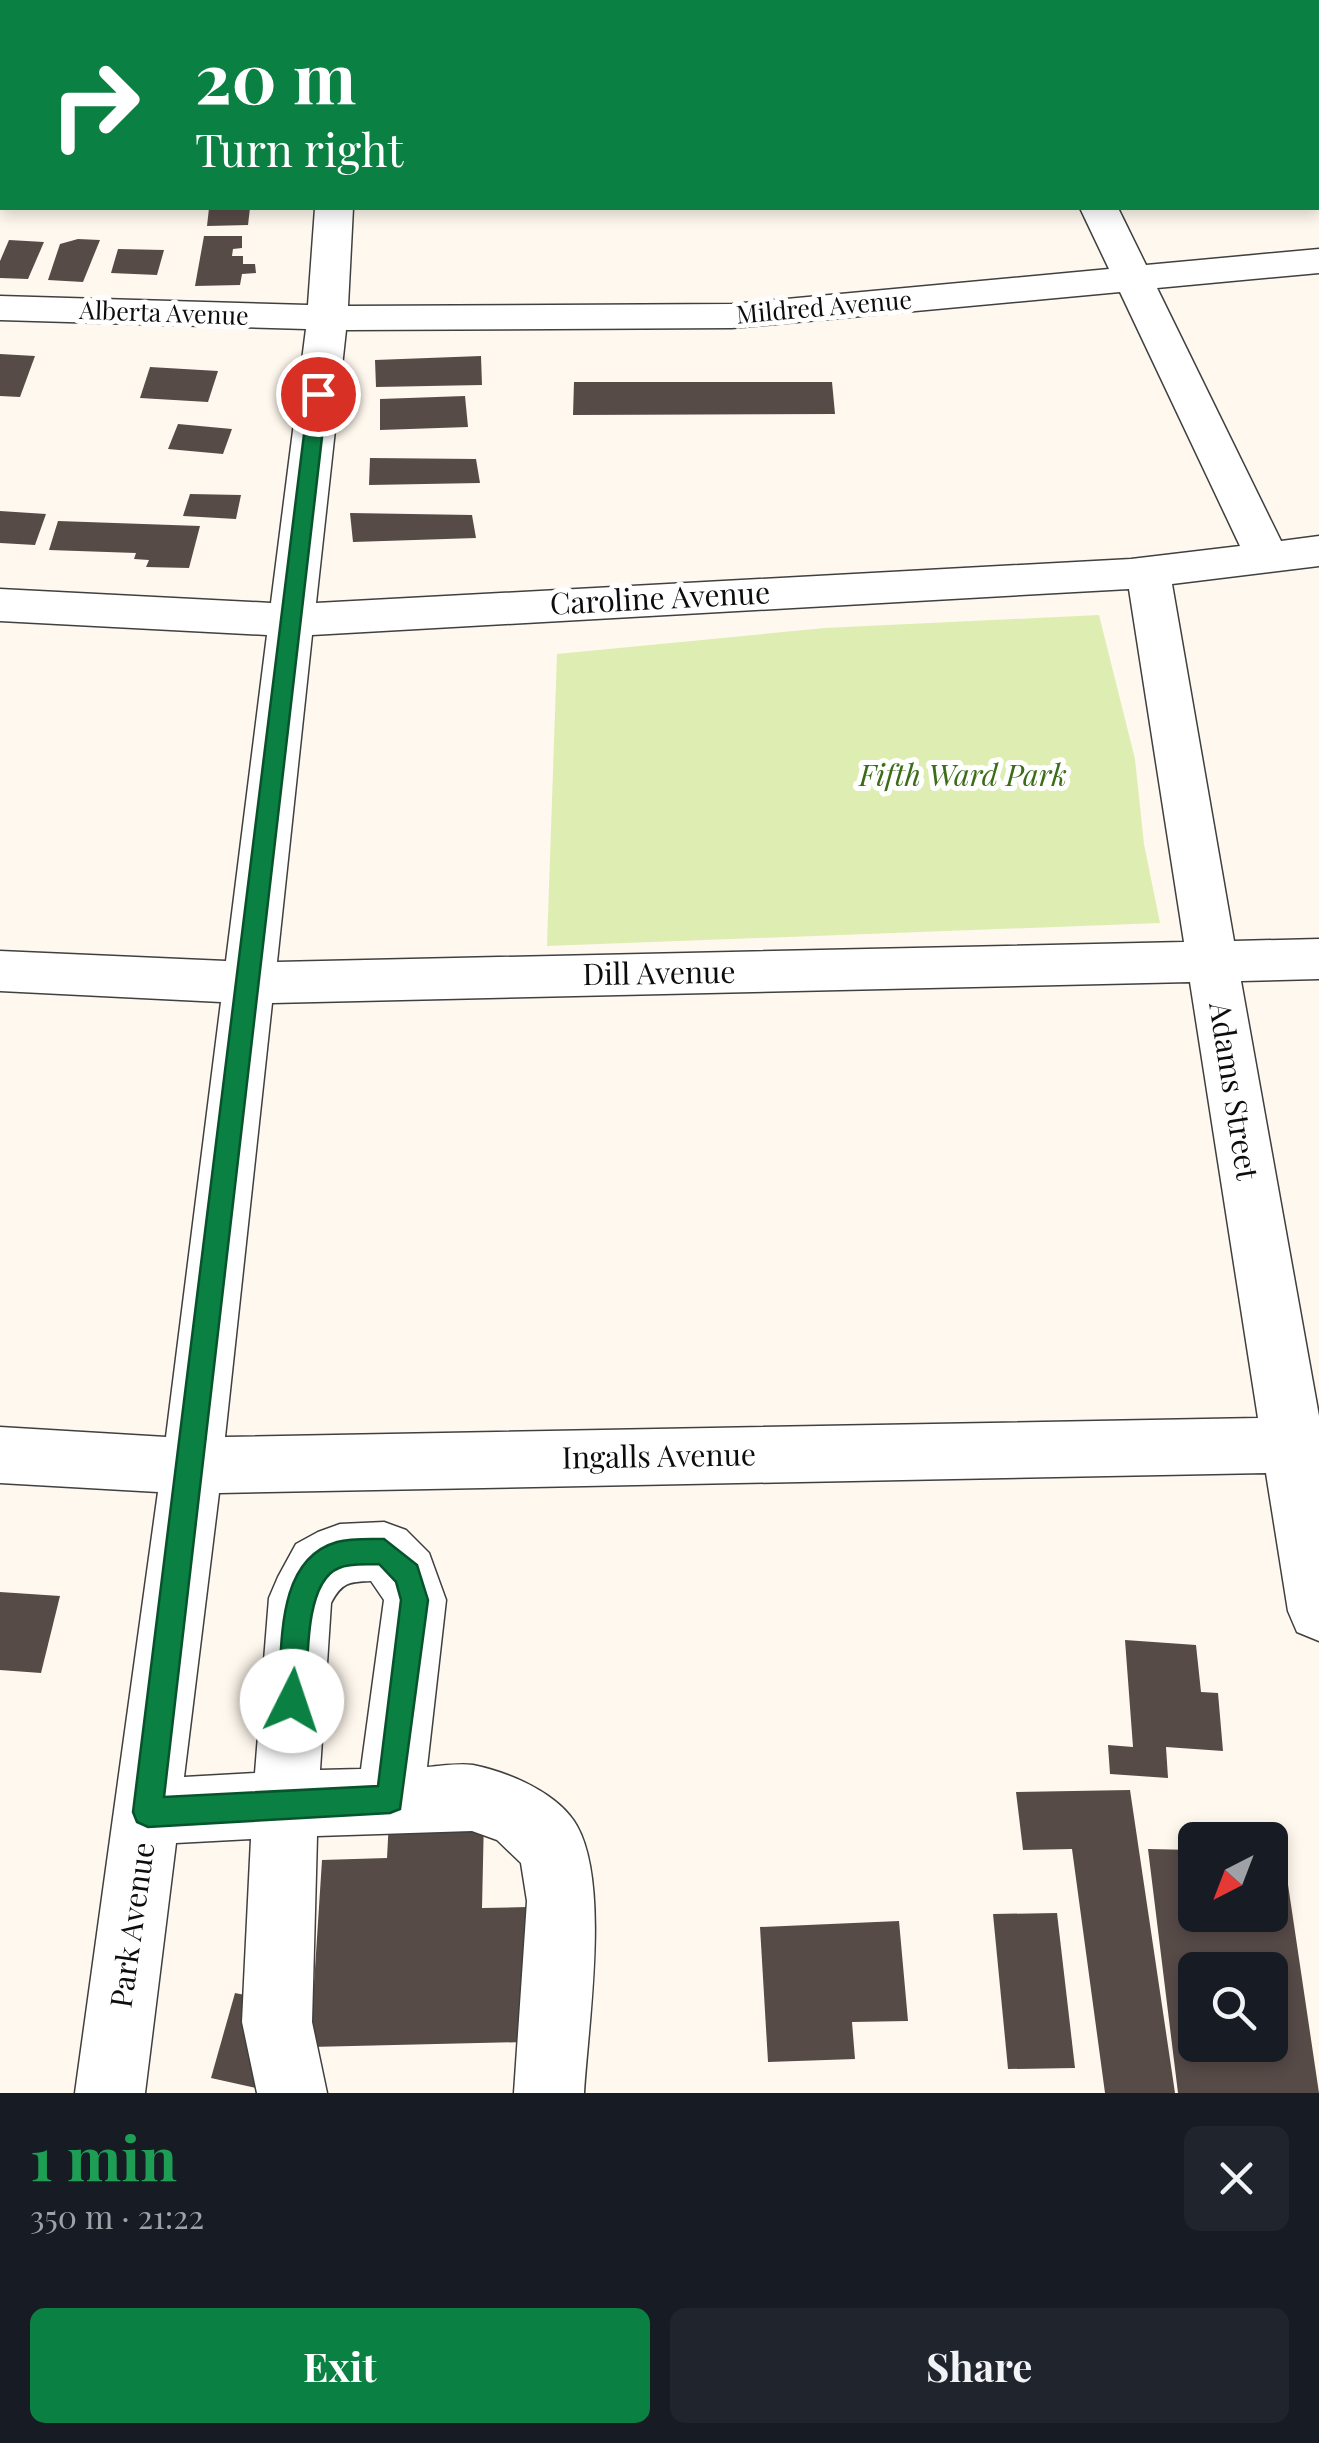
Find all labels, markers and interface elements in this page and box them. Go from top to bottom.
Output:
text: 20 m [195,28,356,122]
icon: right [30,40,160,170]
text: Turn right [195,118,403,178]
street label: Mildred Avenue [735,281,913,330]
street label: Alberta Avenue [78,292,249,331]
pin [276,352,361,437]
icon: arrive [291,367,346,422]
street label: Caroline Avenue [549,571,771,623]
park label: Fifth Ward Park [857,754,1067,794]
street label: Dill Avenue [582,951,736,993]
street label: Adams Street [1201,998,1269,1183]
street label: Ingalls Avenue [561,1433,756,1477]
position arrow [240,1649,344,1753]
north arrow [1178,1822,1288,1932]
map controls [1178,1822,1288,2062]
street label: Park Avenue [100,1839,162,2010]
button: search [1178,1952,1288,2062]
text: 1 min [30,2116,177,2196]
button: close [1184,2126,1289,2231]
text: 350 m · 21:22 [30,2194,204,2237]
button: Exit [30,2308,650,2423]
button: Share [670,2308,1289,2423]

